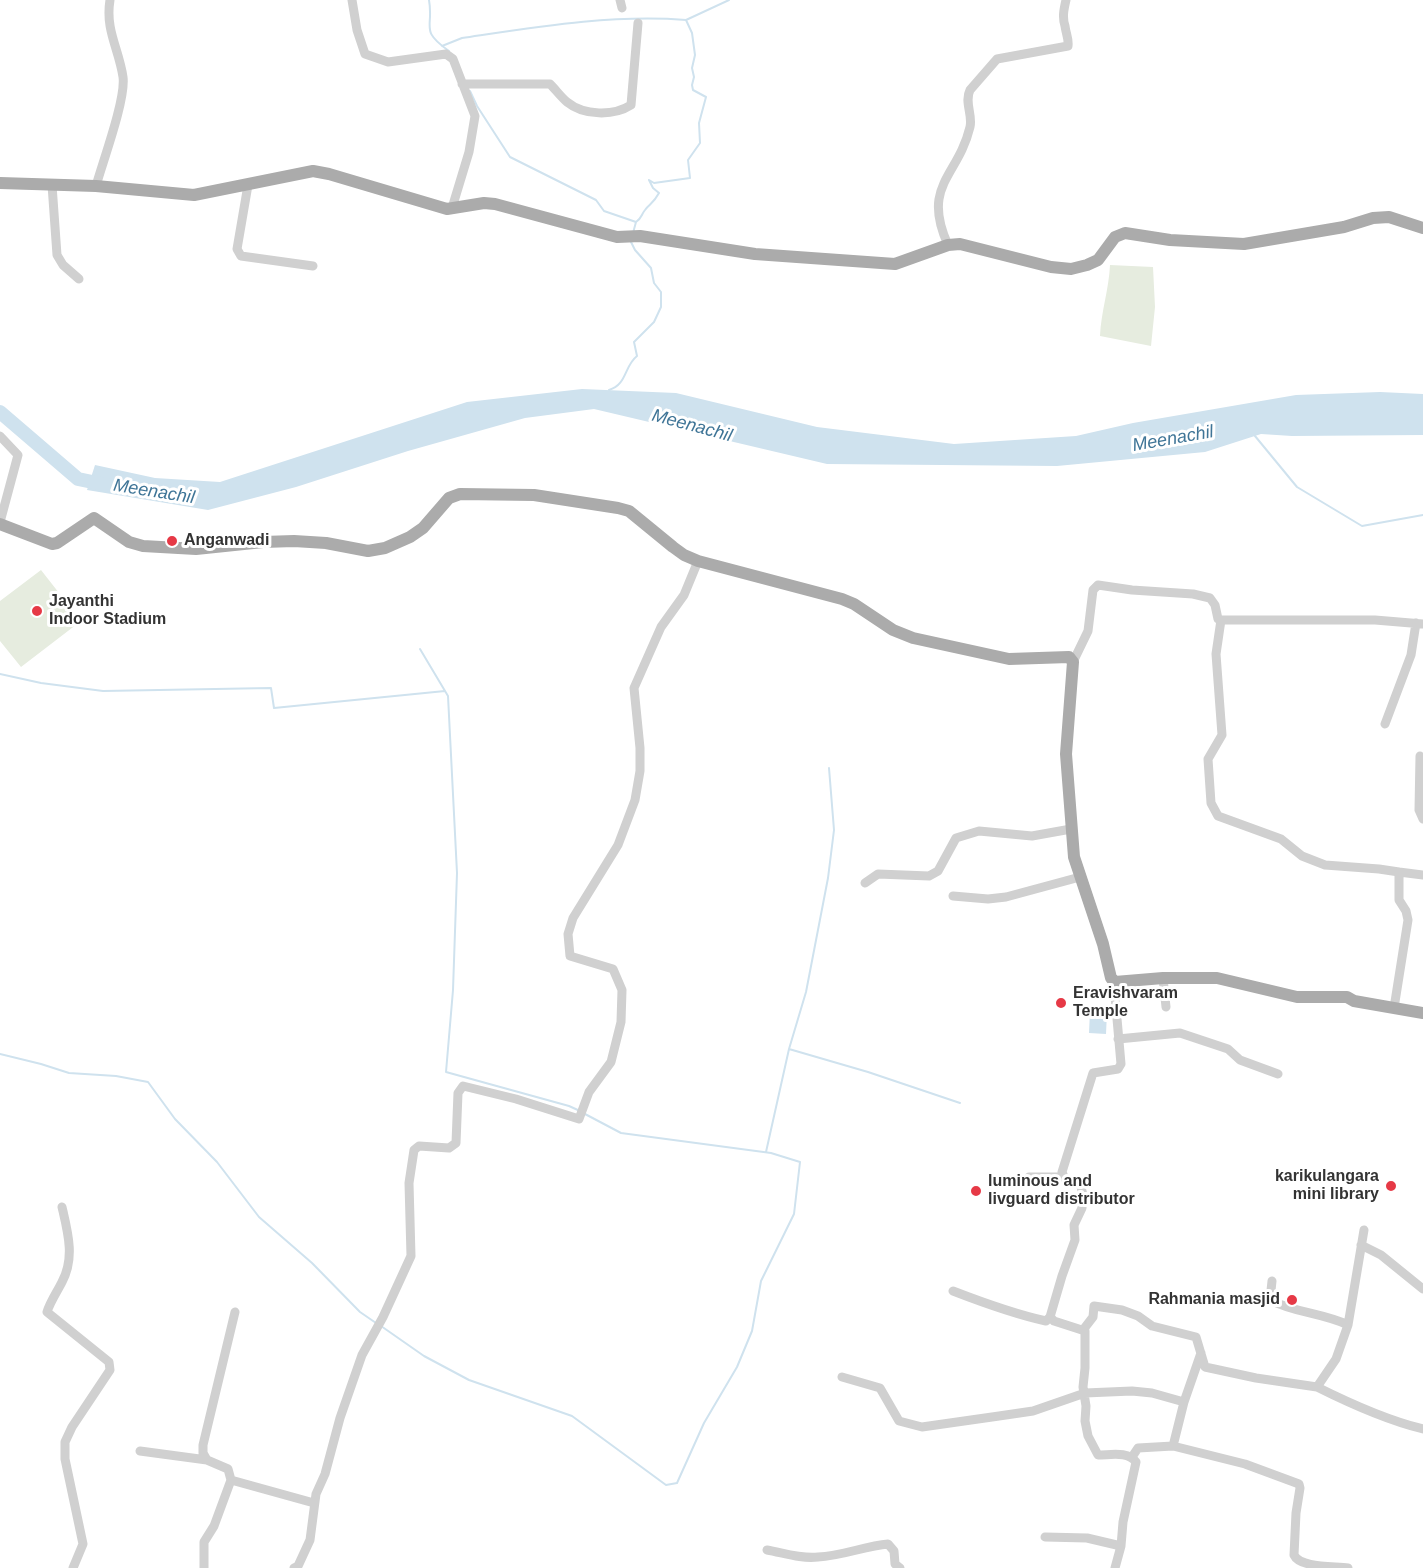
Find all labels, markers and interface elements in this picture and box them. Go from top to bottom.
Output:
water label: Meenachil [650,405,734,447]
water label: Meenachil [1131,421,1215,457]
water label: Meenachil [112,475,196,509]
place label: Anganwadi [184,531,269,551]
marker: Anganwadi [165,534,179,548]
place label: Jayanthi Indoor Stadium [49,592,166,630]
marker: Jayanthi Indoor Stadium [30,604,44,618]
place label: Eravishvaram Temple [1073,984,1178,1022]
marker: Eravishvaram Temple [1054,996,1068,1010]
place label: karikulangara mini library [1275,1167,1379,1205]
place label: luminous and livguard distributor [988,1172,1135,1210]
marker: karikulangara mini library [1384,1179,1398,1193]
marker: luminous and livguard distributor [969,1184,983,1198]
place label: Rahmania masjid [1148,1290,1280,1310]
marker: Rahmania masjid [1285,1293,1299,1307]

